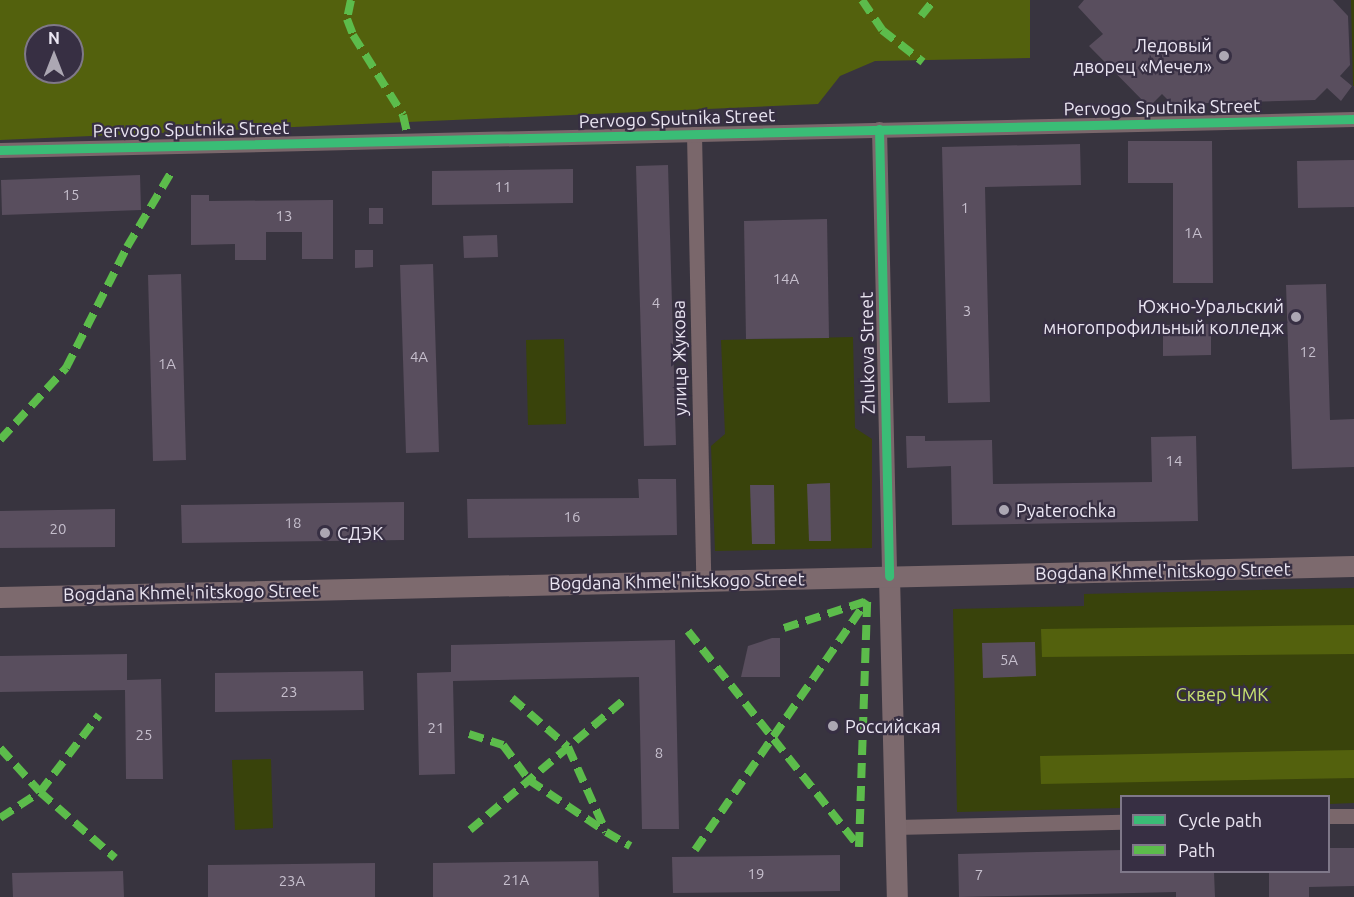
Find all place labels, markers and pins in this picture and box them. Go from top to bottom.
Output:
place label: Ледовый дворец «Мечел» [1074,35,1212,78]
marker: Ледовый дворец «Мечел» [1217,49,1231,63]
place label: Южно-Уральский многопрофильный колледж [1043,296,1284,338]
marker: Южно-Уральский многопрофильный колледж [1289,310,1303,324]
place label: Pyaterochka [1016,499,1116,521]
marker: Pyaterochka [997,503,1011,517]
place label: СДЭК [337,522,383,544]
marker: СДЭК [318,526,332,540]
place label: Российская [845,715,941,737]
marker: Российская [826,719,840,733]

